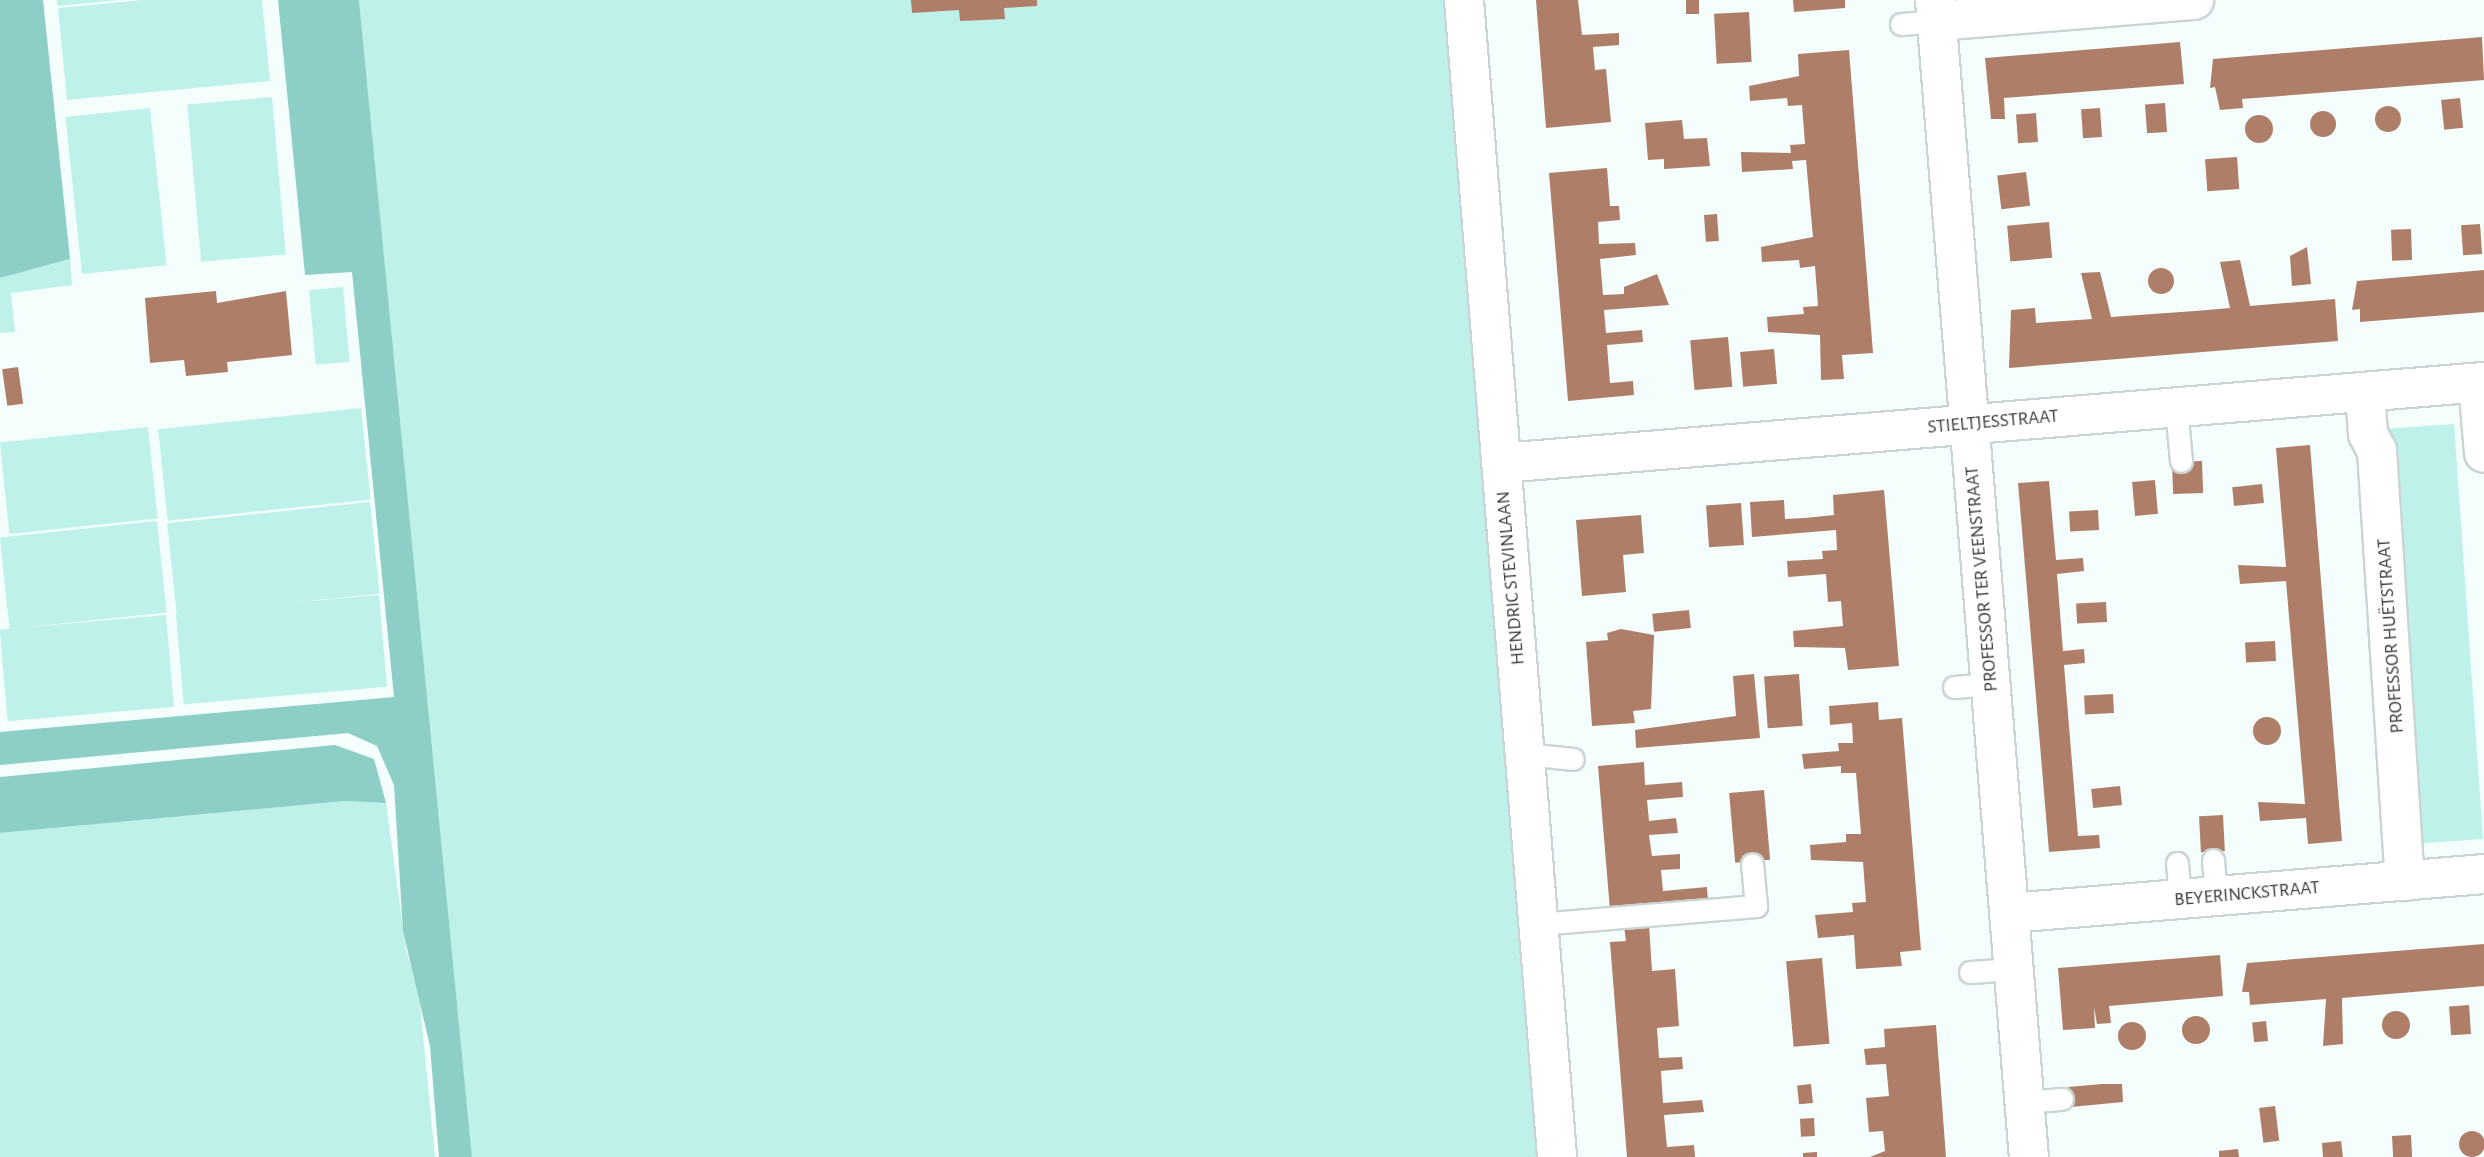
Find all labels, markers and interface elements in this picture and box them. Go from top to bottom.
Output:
street label: STIELTJESSTRAAT [1927,405,2059,439]
street label: PROFESSOR TER VEENSTRAAT [1961,465,2003,693]
street label: HENDRIC STEVINLAAN [1492,490,1530,666]
street label: PROFESSOR HUËTSTRAAT [2373,538,2409,734]
street label: BEYERINCKSTRAAT [2173,876,2321,912]

